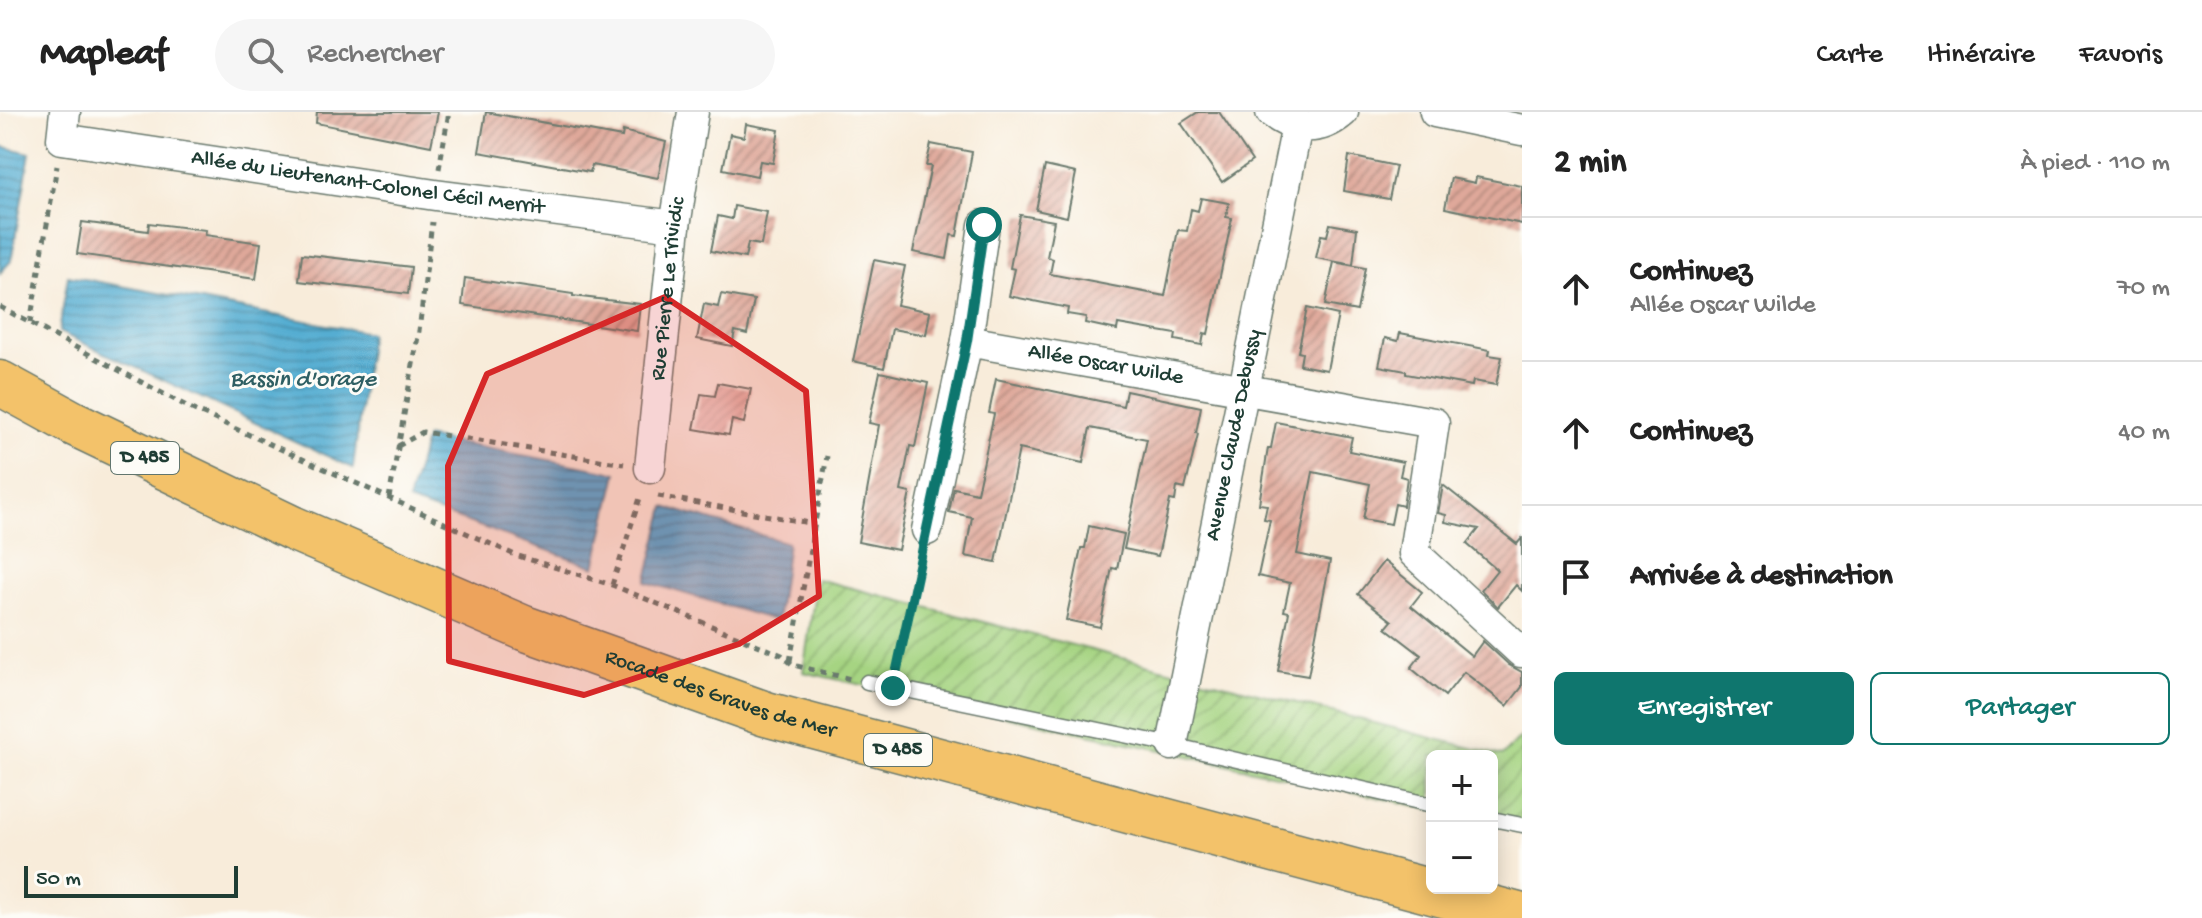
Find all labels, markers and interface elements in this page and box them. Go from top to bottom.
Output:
search box [215,19,775,91]
text: Mapleaf [40,33,167,77]
icon: search [243,33,287,77]
text: Rechercher [307,38,443,73]
text: Carte [1817,39,1883,72]
text: Itinéraire [1927,39,2035,72]
text: Favoris [2079,39,2162,72]
text: 2 min [1554,144,1626,184]
street label: Allée du Lieutenant-Colonel Cécil Merrit [189,146,547,222]
text: À pied · 110 m [2021,149,2170,180]
street label: Rue Pierre Le Trividic [646,194,693,382]
route start [966,207,1002,243]
text: Continuez [1630,256,1752,291]
icon: ahead [1554,267,1598,311]
text: 70 m [2117,274,2170,305]
text: Allée Oscar Wilde [1630,291,1816,322]
street label: Avenue Claude Debussy [1201,327,1269,543]
street label: Allée Oscar Wilde [1026,339,1186,392]
water label: Bassin d'orage [230,366,378,395]
icon: ahead [1554,411,1598,455]
text: Continuez [1630,416,1752,451]
text: 40 m [2118,418,2170,449]
road number: D 485 [111,442,179,474]
icon: arrive [1554,555,1598,599]
text: Arrivée à destination [1630,560,1893,595]
street label: Rocade des Graves de Mer [601,645,840,746]
route end [875,670,911,706]
button: Enregistrer [1554,672,1854,745]
button: Partager [1870,672,2170,745]
road number: D 485 [864,734,932,766]
map controls [1426,750,1498,894]
button: + [1426,750,1498,822]
button: − [1426,822,1498,894]
scale bar [24,862,238,898]
text: 50 m [36,867,81,893]

